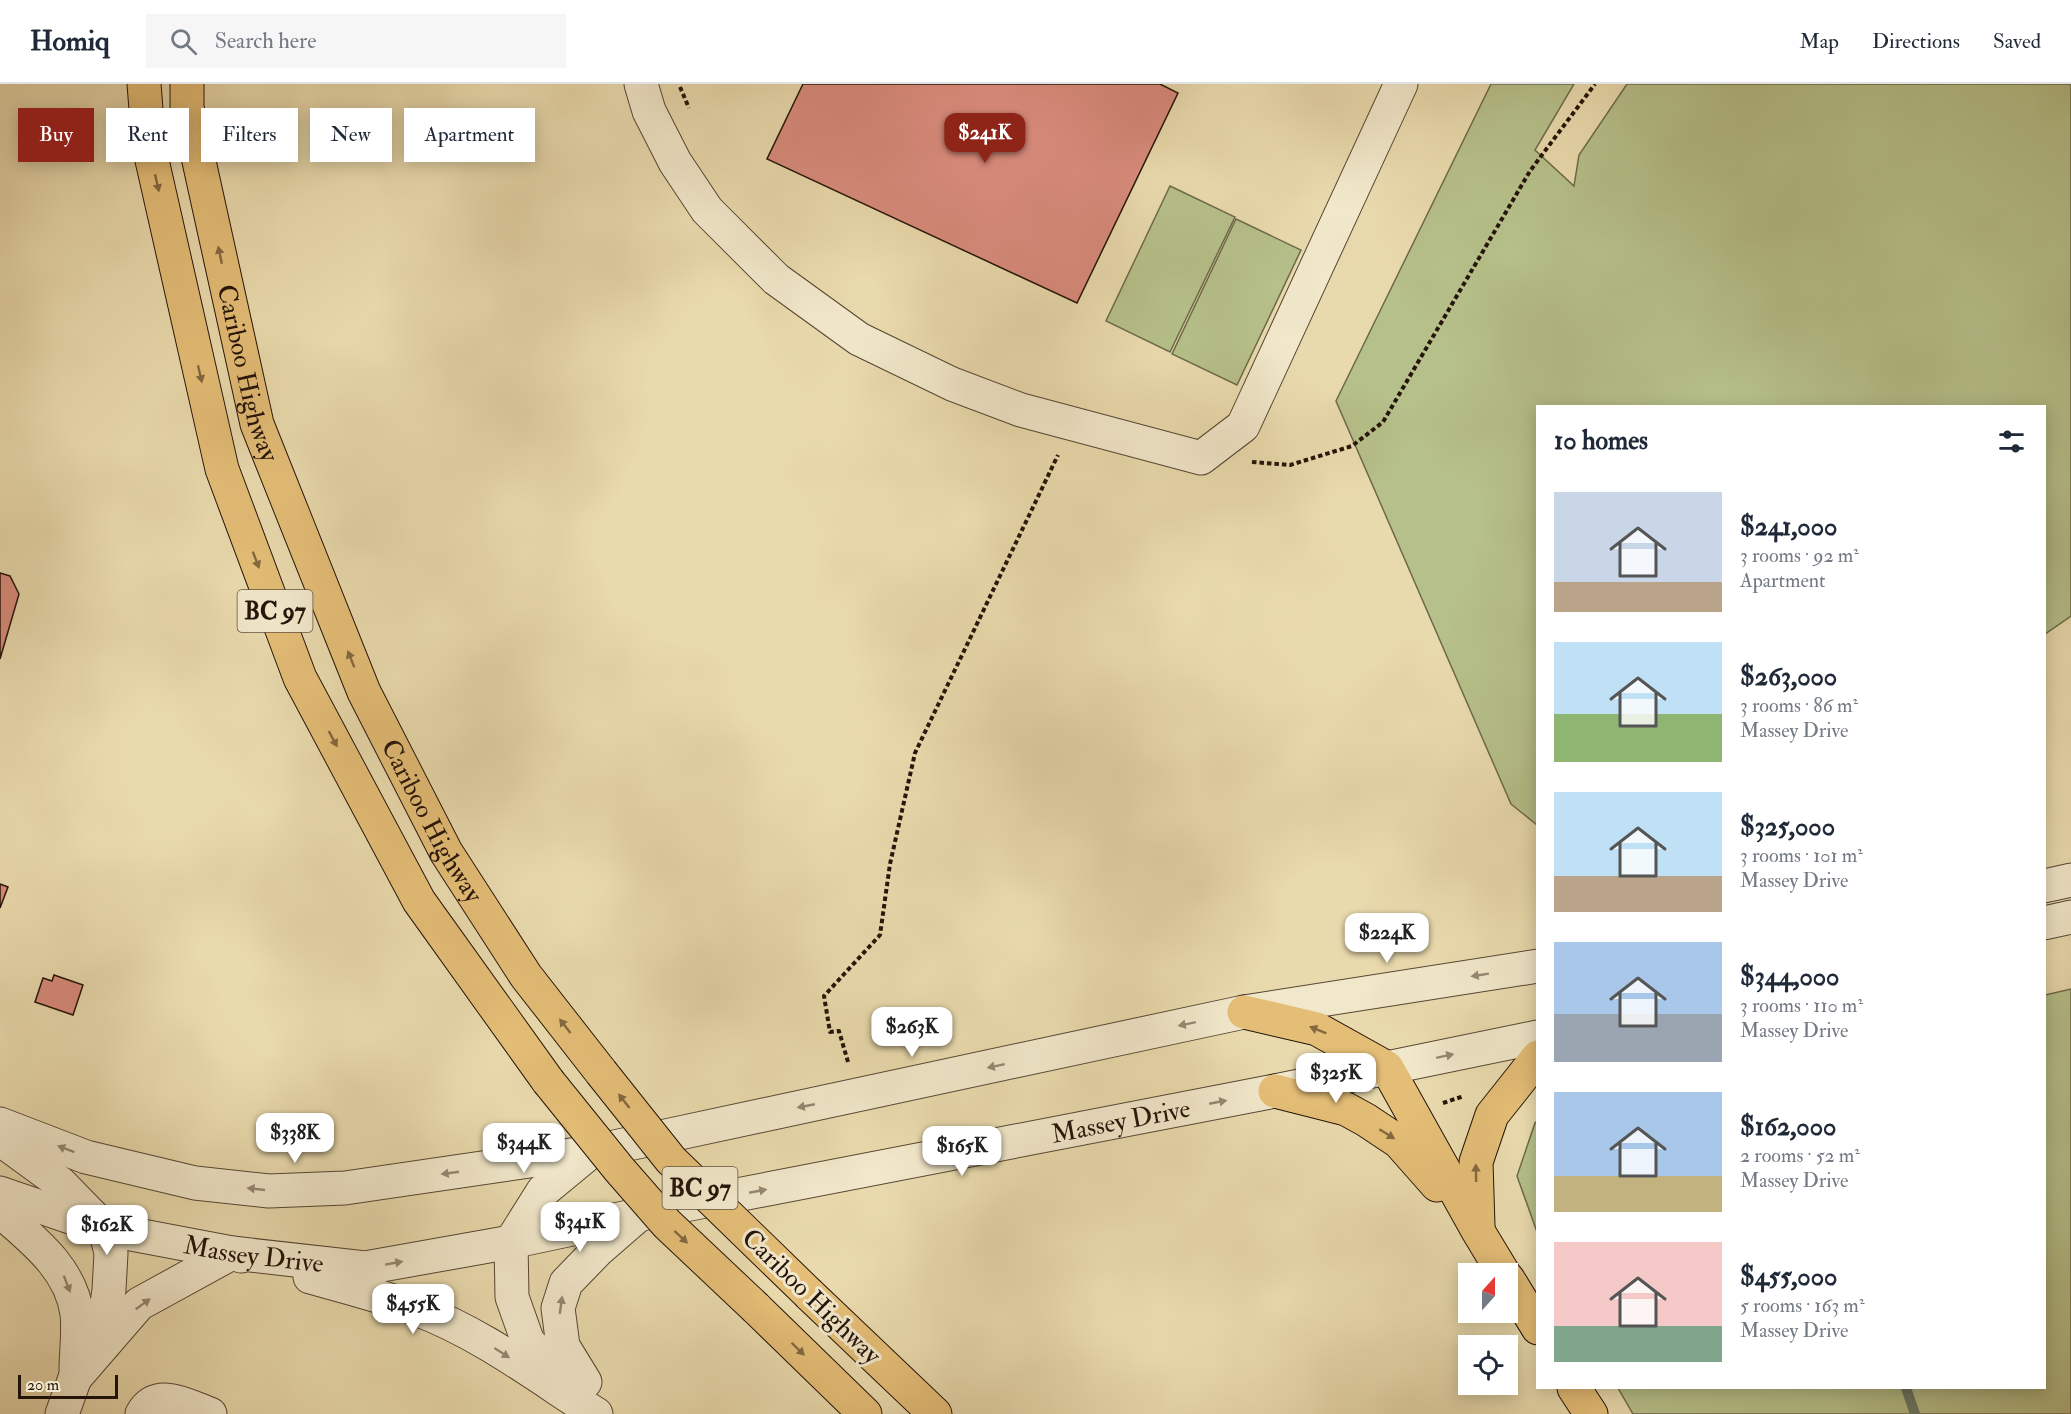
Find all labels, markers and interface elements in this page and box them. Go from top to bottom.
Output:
search box [146,14,566,68]
text: Homiq [30,24,110,59]
icon: search [167,25,200,58]
text: Search here [215,27,316,55]
text: Map [1799,28,1839,55]
text: Directions [1872,28,1960,55]
text: Saved [1993,28,2041,55]
chip: Buy [18,108,94,162]
chip: Rent [106,108,189,162]
chip: Filters [201,108,298,162]
chip: New [310,108,392,162]
chip: Apartment [404,108,535,162]
pin: $241K [943,113,1027,164]
text: $241K [958,120,1012,145]
one-way arrow [153,174,163,193]
one-way arrow [215,245,224,264]
street label: Cariboo Highway [210,282,286,467]
one-way arrow [196,364,205,383]
text: 10 homes [1554,425,1648,457]
icon: filters [1995,425,2028,458]
text: $241,000 [1740,511,1837,543]
icon: home [1602,516,1674,588]
text: 3 rooms · 92 m² [1740,543,1859,568]
one-way arrow [251,551,261,569]
text: Apartment [1740,568,1825,593]
road number: BC 97 [238,590,312,632]
one-way arrow [346,650,355,668]
text: $263,000 [1740,661,1837,693]
icon: home [1602,666,1674,738]
text: 3 rooms · 86 m² [1740,693,1858,718]
text: Massey Drive [1740,718,1848,743]
one-way arrow [327,730,337,748]
street label: Cariboo Highway [374,734,490,909]
text: $325,000 [1740,811,1835,843]
icon: home [1602,816,1674,888]
text: 3 rooms · 101 m² [1740,843,1863,868]
text: Massey Drive [1740,868,1848,893]
pin: $224K [1345,913,1429,964]
text: $224K [1359,920,1415,945]
text: $344,000 [1740,961,1839,993]
icon: home [1602,966,1674,1038]
one-way arrow [1470,971,1489,980]
text: 3 rooms · 110 m² [1740,993,1863,1018]
pin: $263K [870,1007,954,1058]
text: $263K [885,1014,939,1039]
one-way arrow [560,1018,572,1033]
text: Massey Drive [1740,1018,1848,1043]
one-way arrow [1178,1020,1196,1030]
one-way arrow [1308,1025,1326,1035]
one-way arrow [1435,1051,1454,1060]
pin: $325K [1294,1053,1378,1104]
text: $325K [1310,1060,1362,1085]
one-way arrow [987,1061,1006,1071]
one-way arrow [618,1093,630,1108]
street label: Massey Drive [1049,1093,1193,1151]
one-way arrow [1209,1097,1228,1106]
one-way arrow [796,1102,815,1111]
text: $162,000 [1740,1111,1836,1143]
pin: $338K [253,1113,337,1164]
icon: home [1602,1116,1674,1188]
text: $338K [270,1120,320,1145]
pin: $344K [482,1123,566,1174]
pin: $165K [920,1126,1004,1177]
one-way arrow [1379,1128,1395,1140]
text: $344K [497,1130,551,1155]
text: $165K [936,1133,988,1158]
text: 2 rooms · 52 m² [1740,1143,1860,1168]
one-way arrow [57,1144,75,1153]
one-way arrow [1471,1163,1481,1182]
road number: BC 97 [662,1167,738,1209]
one-way arrow [440,1168,459,1177]
text: Massey Drive [1740,1168,1848,1193]
one-way arrow [246,1184,265,1194]
one-way arrow [749,1186,768,1195]
pin: $341K [538,1202,622,1253]
pin: $162K [65,1205,149,1256]
text: $341K [555,1209,605,1234]
text: $162K [81,1212,133,1237]
street label: Cariboo Highway [735,1222,888,1372]
street label: Massey Drive [181,1229,325,1280]
one-way arrow [673,1230,688,1244]
one-way arrow [384,1258,403,1267]
text: $455,000 [1740,1261,1837,1293]
north arrow [1458,1263,1518,1323]
map controls [1458,1263,1518,1395]
icon: home [1602,1266,1674,1338]
one-way arrow [63,1275,72,1293]
pin: $455K [371,1284,455,1335]
text: $455K [386,1291,440,1316]
text: 5 rooms · 163 m² [1740,1293,1865,1318]
one-way arrow [556,1295,565,1314]
one-way arrow [135,1298,150,1310]
text: Massey Drive [1740,1318,1848,1343]
button: locate [1458,1335,1518,1395]
one-way arrow [791,1342,806,1356]
one-way arrow [494,1347,510,1358]
scale bar [18,1372,118,1400]
text: 20 m [27,1375,59,1395]

